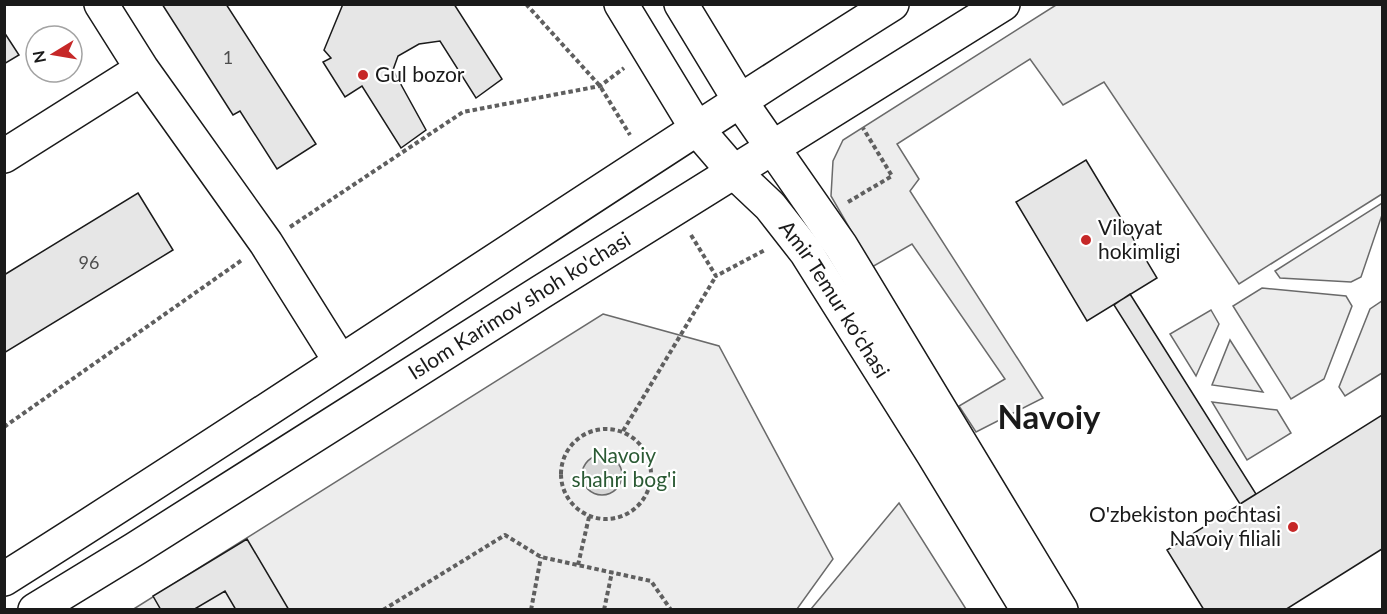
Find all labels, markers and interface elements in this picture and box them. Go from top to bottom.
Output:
north arrow [24,24,84,84]
house number: 1 [223,46,233,68]
text: N [28,49,49,65]
place label: Gul bozor [375,61,465,86]
marker: Gul bozor [356,68,370,82]
place label: Viloyat hokimligi [1098,214,1181,263]
street label: Amir Temur ko‘chasi [775,215,896,382]
street label: Islom Karimov shoh ko'chasi [403,226,634,384]
marker: Viloyat hokimligi [1079,233,1093,247]
house number: 96 [79,251,99,273]
district label: Navoiy [998,396,1101,436]
park label: Navoiy shahri bog'i [572,442,676,491]
place label: O'zbekiston pochtasi Navoiy filiali [1089,501,1281,550]
marker: O'zbekiston pochtasi Navoiy filiali [1286,520,1300,534]

